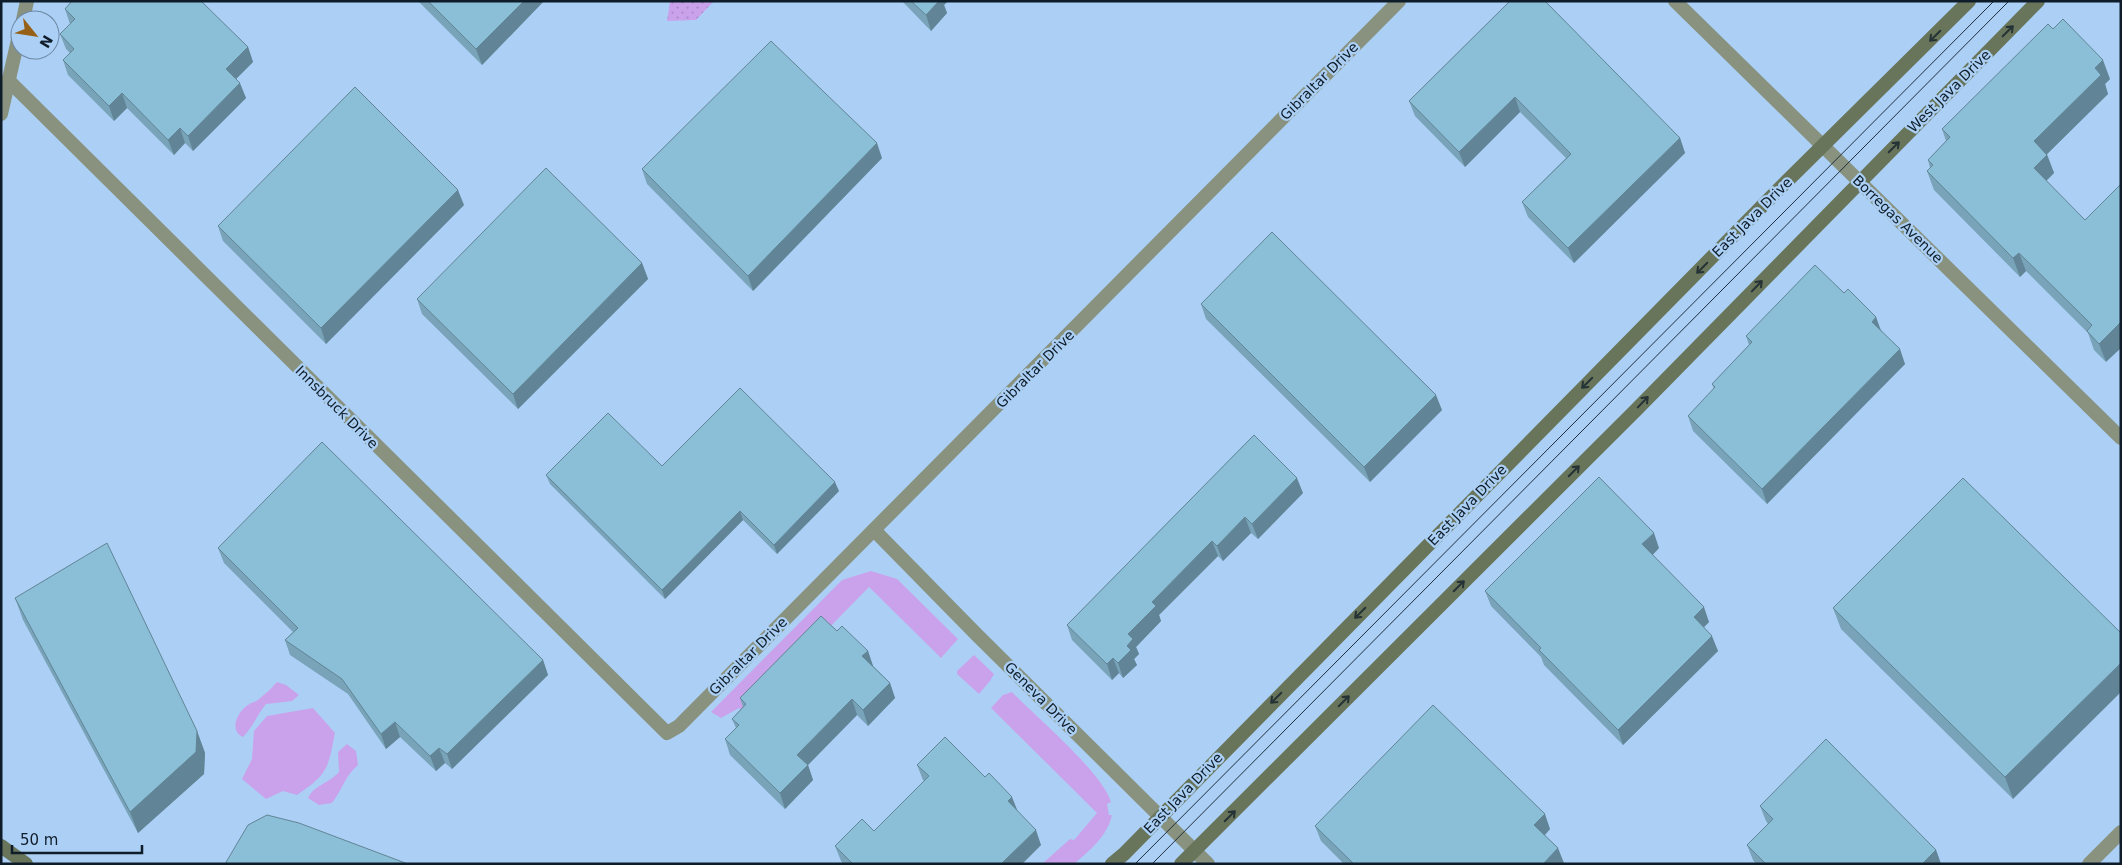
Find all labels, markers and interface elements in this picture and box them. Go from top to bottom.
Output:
north arrow [10,10,60,60]
one-way arrow [2002,25,2015,37]
one-way arrow [1928,30,1941,42]
text: N [36,32,56,51]
street label: Gibraltar Drive [1277,39,1361,123]
street label: West Java Drive [1904,46,1994,136]
one-way arrow [1888,140,1900,153]
street label: Borregas Avenue [1850,172,1946,266]
street label: East Java Drive [1709,174,1795,260]
one-way arrow [1696,261,1708,274]
one-way arrow [1751,280,1763,292]
street label: Gibraltar Drive [993,327,1077,411]
street label: Innsbruck Drive [292,362,382,452]
one-way arrow [1581,377,1594,389]
one-way arrow [1637,396,1649,408]
street label: East Java Drive [1424,461,1510,549]
one-way arrow [1568,465,1580,478]
one-way arrow [1453,580,1466,592]
one-way arrow [1353,607,1366,619]
street label: Gibraltar Drive [706,614,790,698]
street label: Geneva Drive [1002,659,1080,737]
one-way arrow [1270,691,1282,704]
one-way arrow [1338,695,1351,707]
street label: East Java Drive [1140,749,1226,837]
one-way arrow [1223,810,1236,822]
scale bar [12,822,142,854]
text: 50 m [20,831,58,849]

